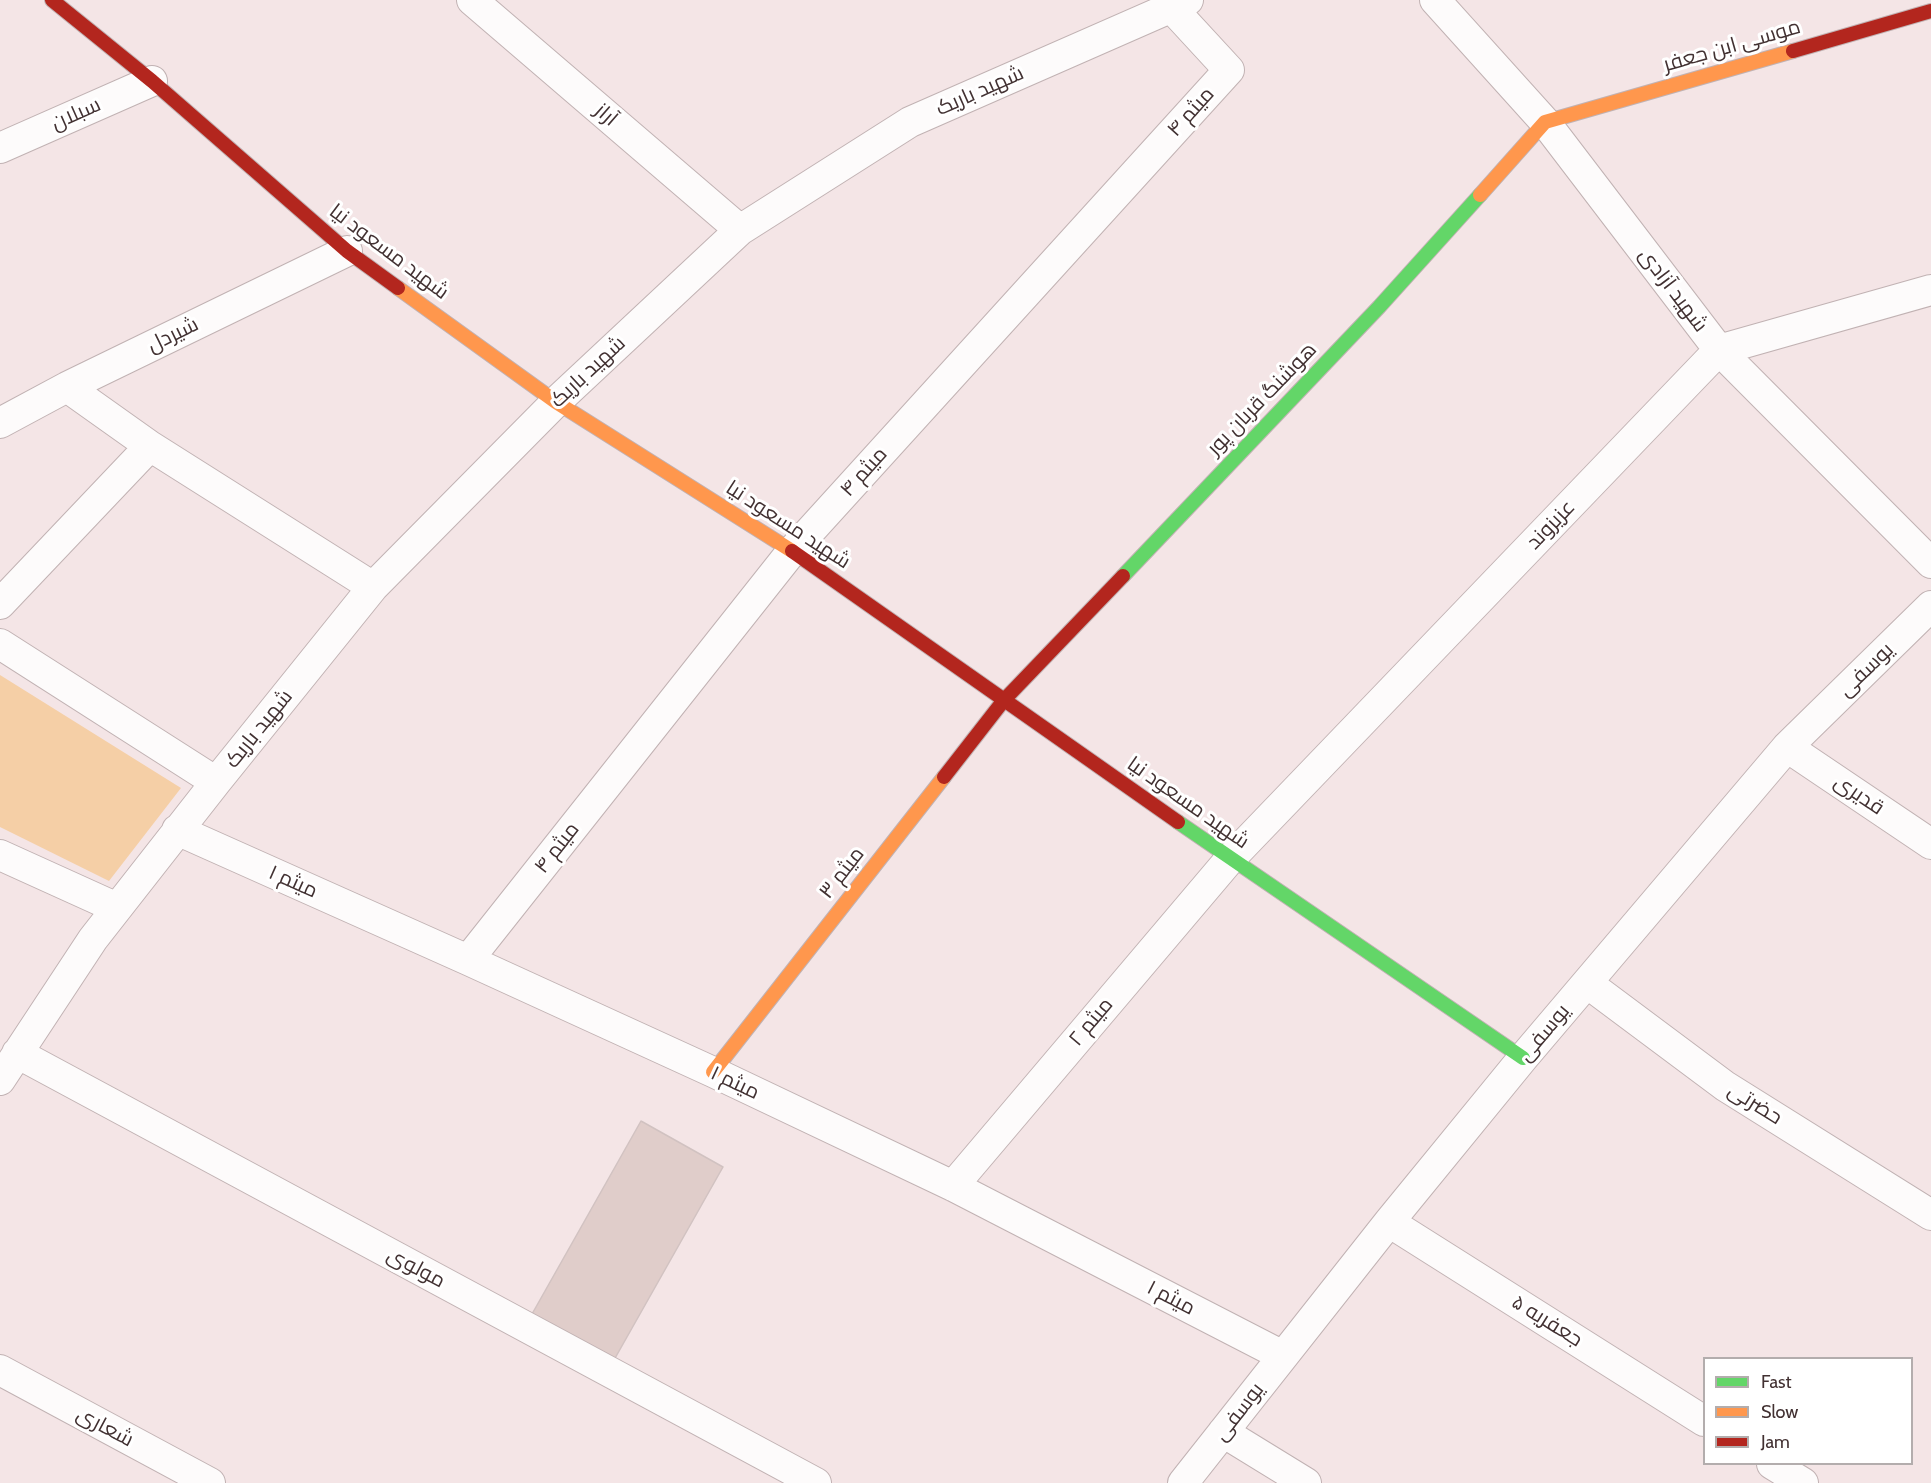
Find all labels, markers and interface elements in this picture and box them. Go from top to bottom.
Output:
street label: موسی ابن جعفر [1660,14,1804,78]
street label: شهید باریک [932,60,1028,122]
street label: میثم ۴ [1162,82,1220,142]
street label: سبلان [47,92,105,136]
street label: آراز [589,98,623,132]
street label: شهید مسعود نیا [324,199,454,305]
street label: شهید آزادی [1633,243,1713,337]
street label: شیردل [143,312,203,358]
street label: شهید باریک [545,331,631,413]
street label: هوشنگ قربان پور [1202,337,1322,461]
street label: میثم ۴ [835,442,893,502]
street label: شهید مسعود نیا [721,475,855,575]
street label: عزیزوند [1521,495,1581,555]
street label: یوسفی [1833,638,1899,702]
street label: شهید باریک [220,685,298,773]
street label: شهید مسعود نیا [1122,752,1254,854]
street label: قدیری [1829,769,1889,821]
street label: میثم ۴ [529,817,585,879]
street label: میثم ۳ [814,842,870,904]
street label: میثم ۱ [265,860,321,904]
street label: میثم ۲ [1064,993,1118,1051]
street label: یوسفی [1513,999,1575,1067]
street label: میثم ۱ [707,1061,763,1105]
street label: حضرتی [1723,1078,1787,1130]
street label: مولوی [383,1242,449,1294]
street label: میثم ۱ [1143,1275,1199,1321]
street label: جعفریه ۵ [1507,1289,1587,1353]
legend [1703,1357,1913,1465]
text: Fast [1761,1371,1792,1393]
street label: یوسفی [1208,1378,1270,1446]
street label: شعاری [72,1401,138,1453]
text: Slow [1761,1401,1798,1423]
text: Jam [1761,1431,1790,1453]

